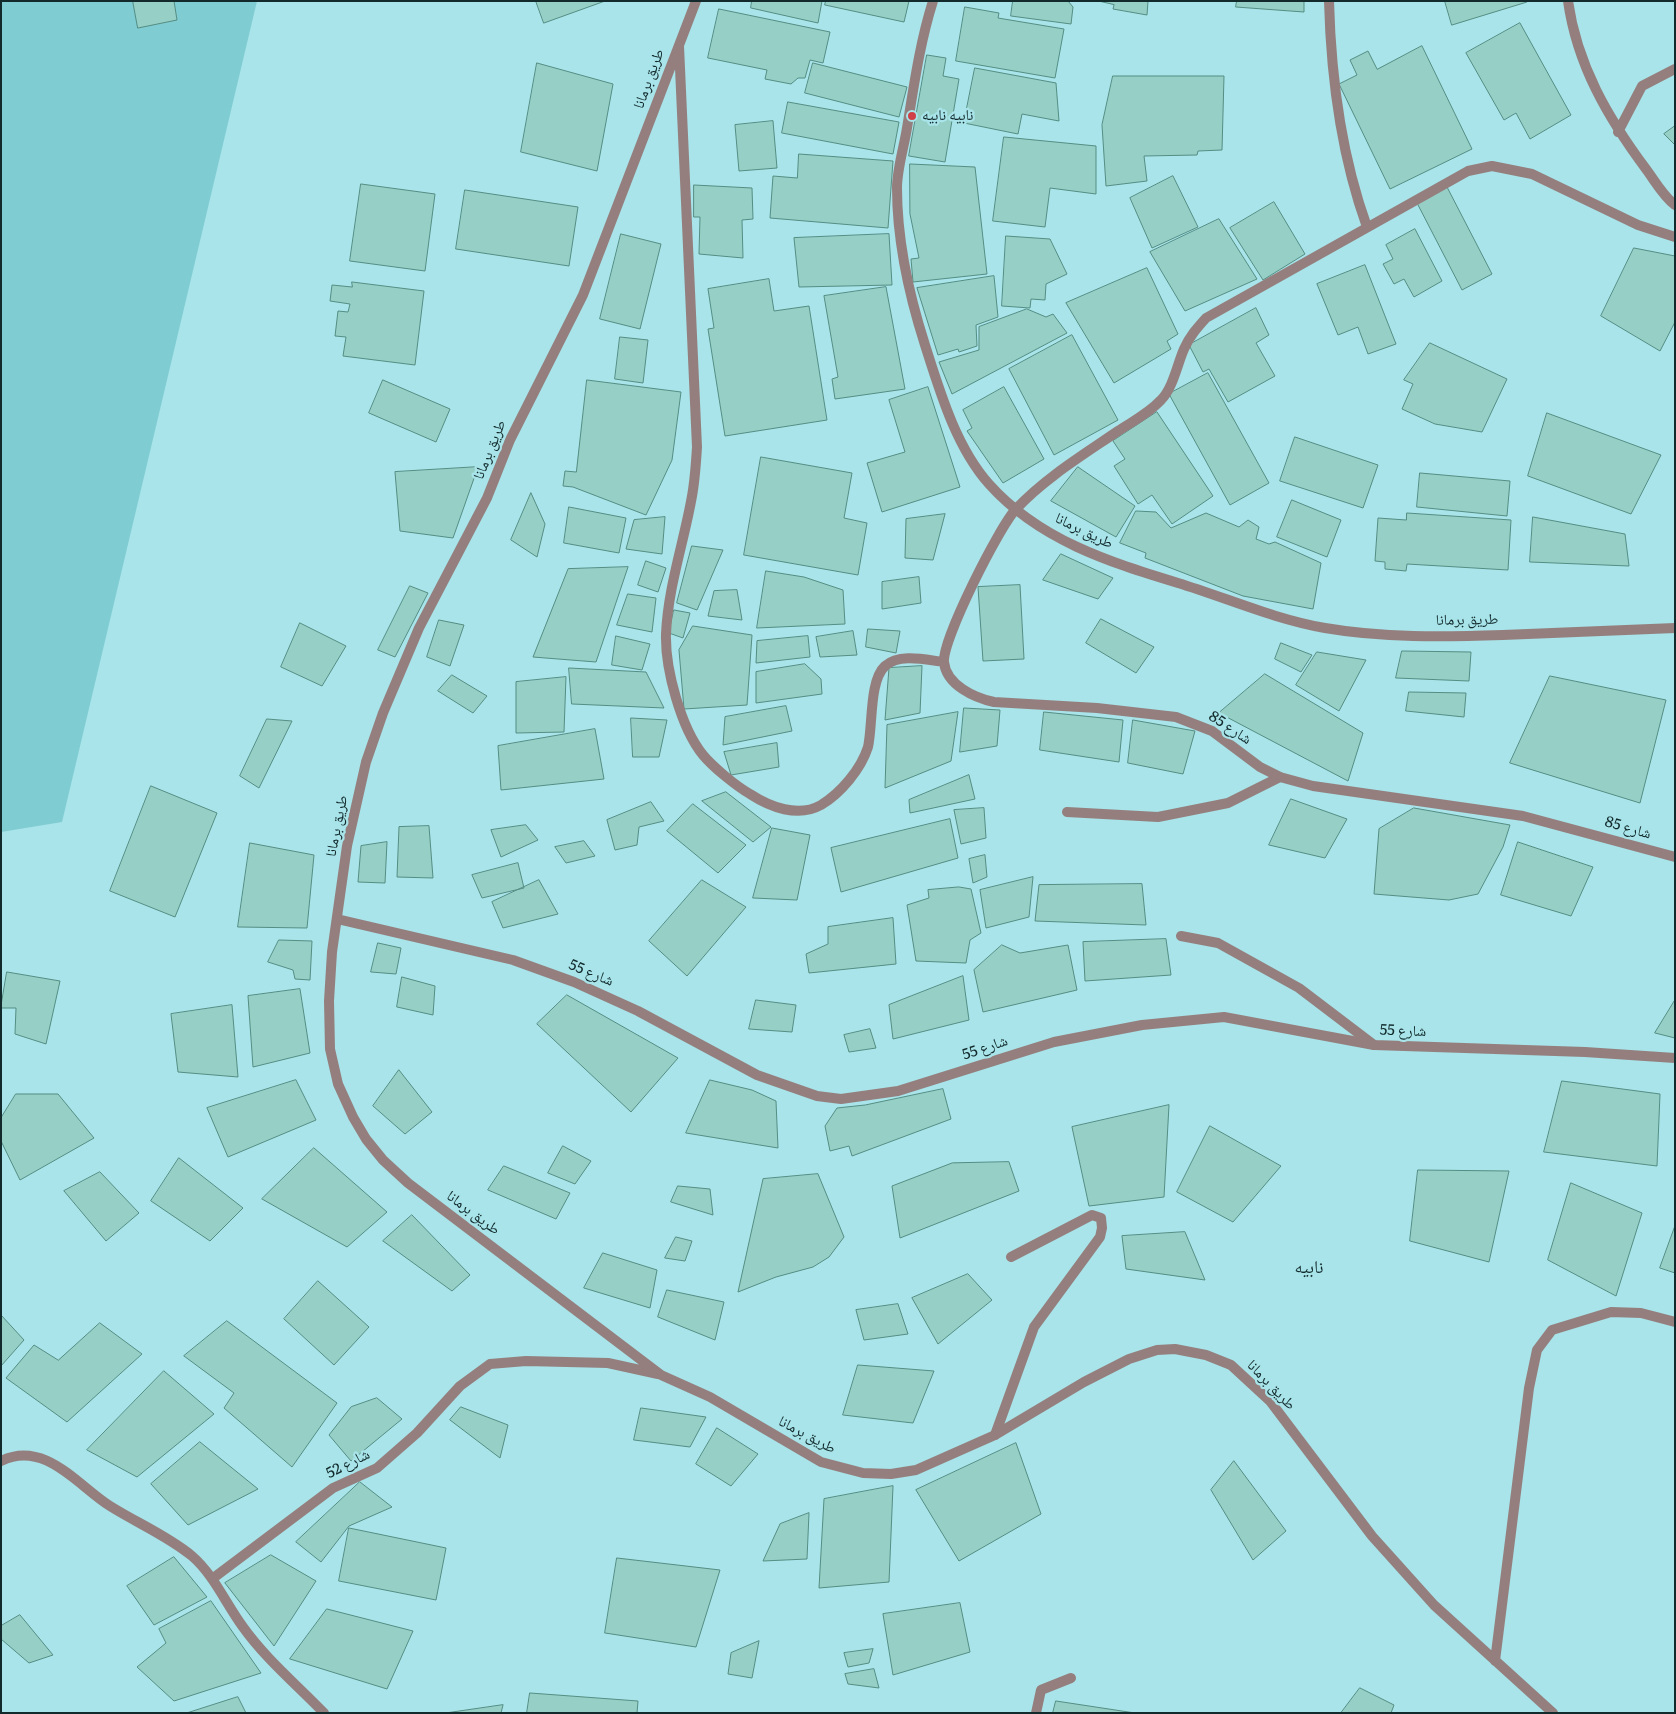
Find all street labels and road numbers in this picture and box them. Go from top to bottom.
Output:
street label: طريق برمانا [630,47,668,111]
street label: طريق برمانا [470,418,510,482]
street label: طريق برمانا [1052,509,1116,553]
street label: طريق برمانا [1436,610,1498,630]
street label: شارع 85 [1205,708,1255,748]
street label: طريق برمانا [322,794,352,858]
street label: شارع 85 [1603,813,1653,843]
street label: شارع 55 [566,956,616,990]
street label: شارع 55 [1379,1021,1427,1041]
street label: شارع 55 [960,1032,1010,1064]
street label: طريق برمانا [443,1187,503,1239]
street label: طريق برمانا [1243,1356,1299,1414]
street label: طريق برمانا [775,1412,839,1458]
street label: شارع 52 [323,1445,373,1483]

